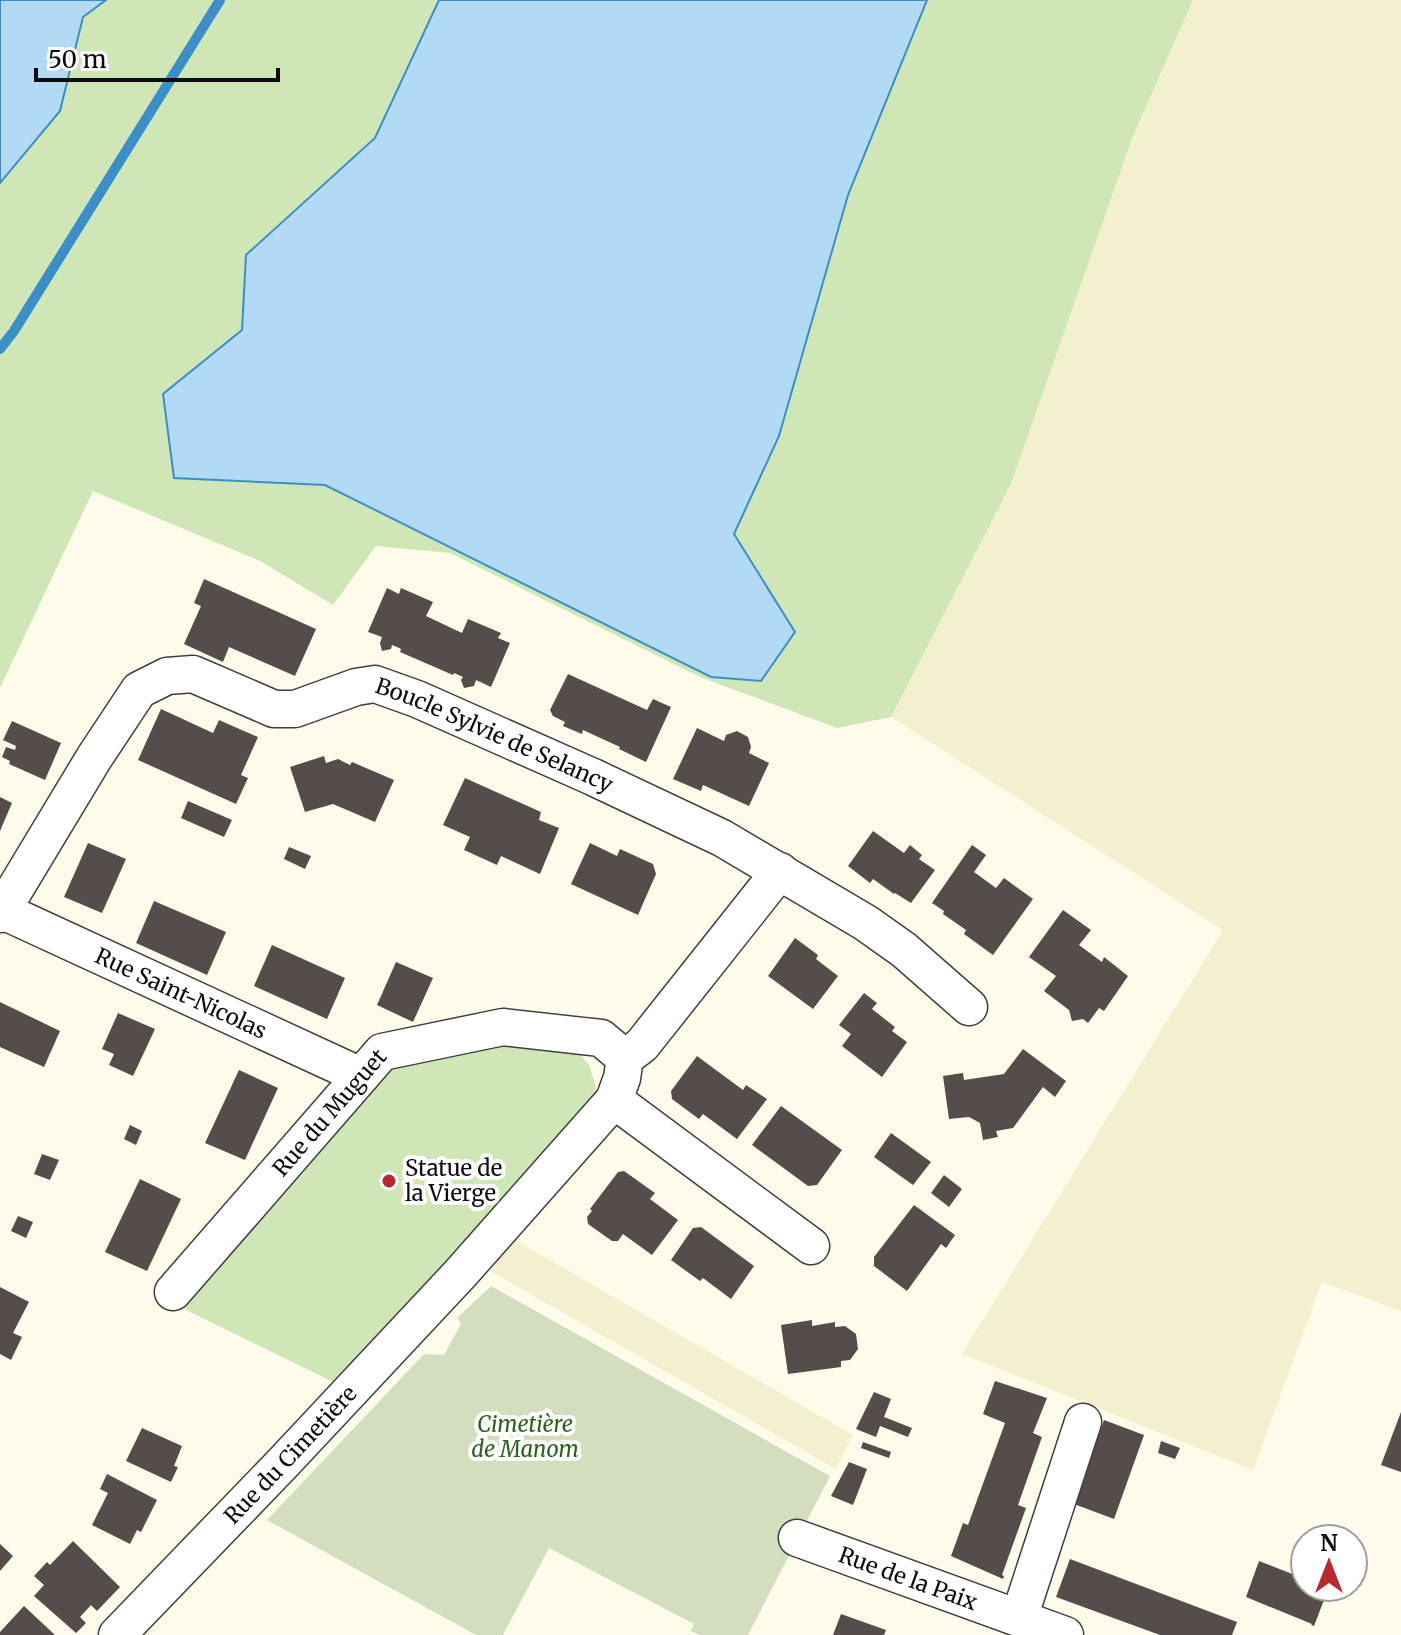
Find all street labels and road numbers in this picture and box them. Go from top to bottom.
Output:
street label: Boucle Sylvie de Selancy [372,671,618,799]
street label: Rue Saint-Nicolas [91,941,271,1045]
street label: Rue du Muguet [266,1043,393,1182]
street label: Rue du Cimetière [218,1380,362,1530]
street label: Rue de la Paix [835,1540,981,1616]

